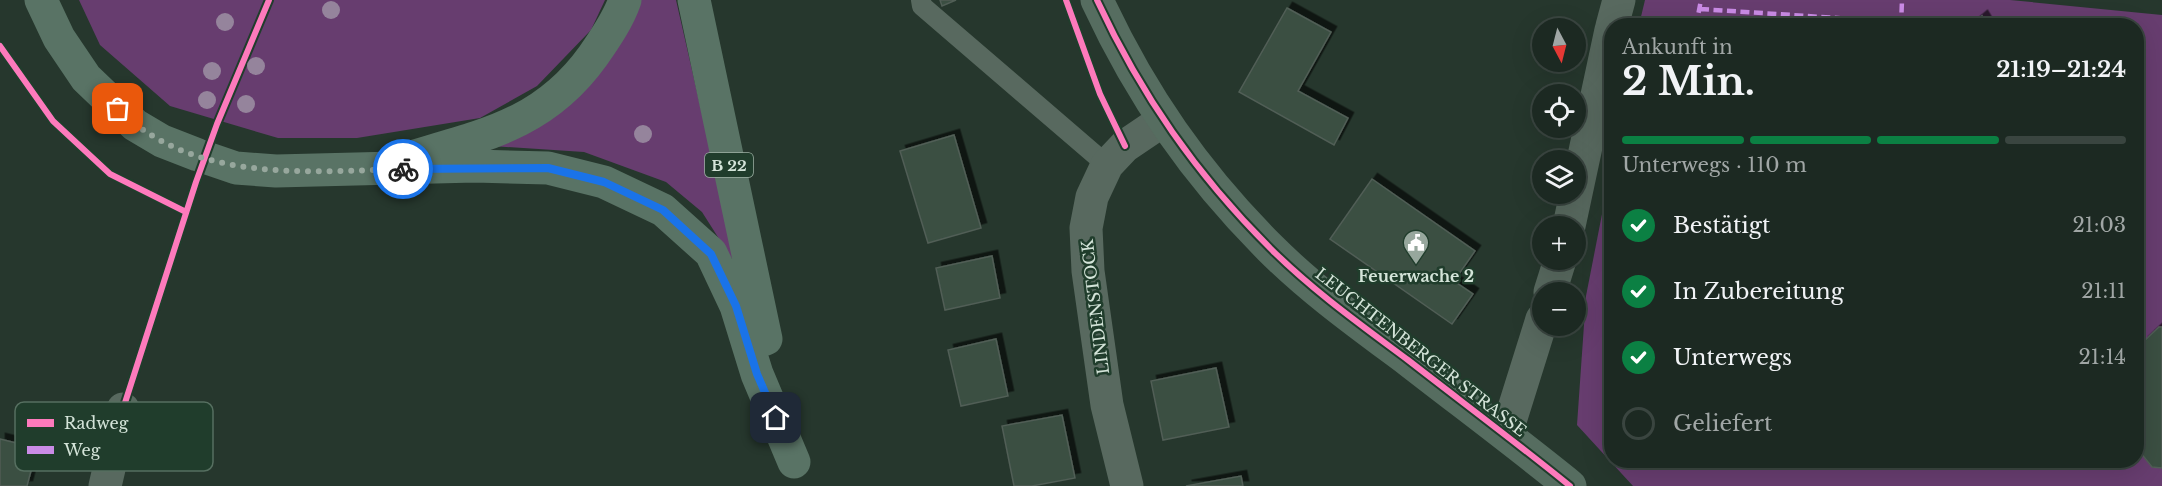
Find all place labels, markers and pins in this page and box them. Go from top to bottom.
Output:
pin [92,83,143,134]
public building icon: Feuerwache 2 [1401,228,1431,266]
place label: Feuerwache 2 [1358,266,1474,286]
pin [750,392,801,443]

